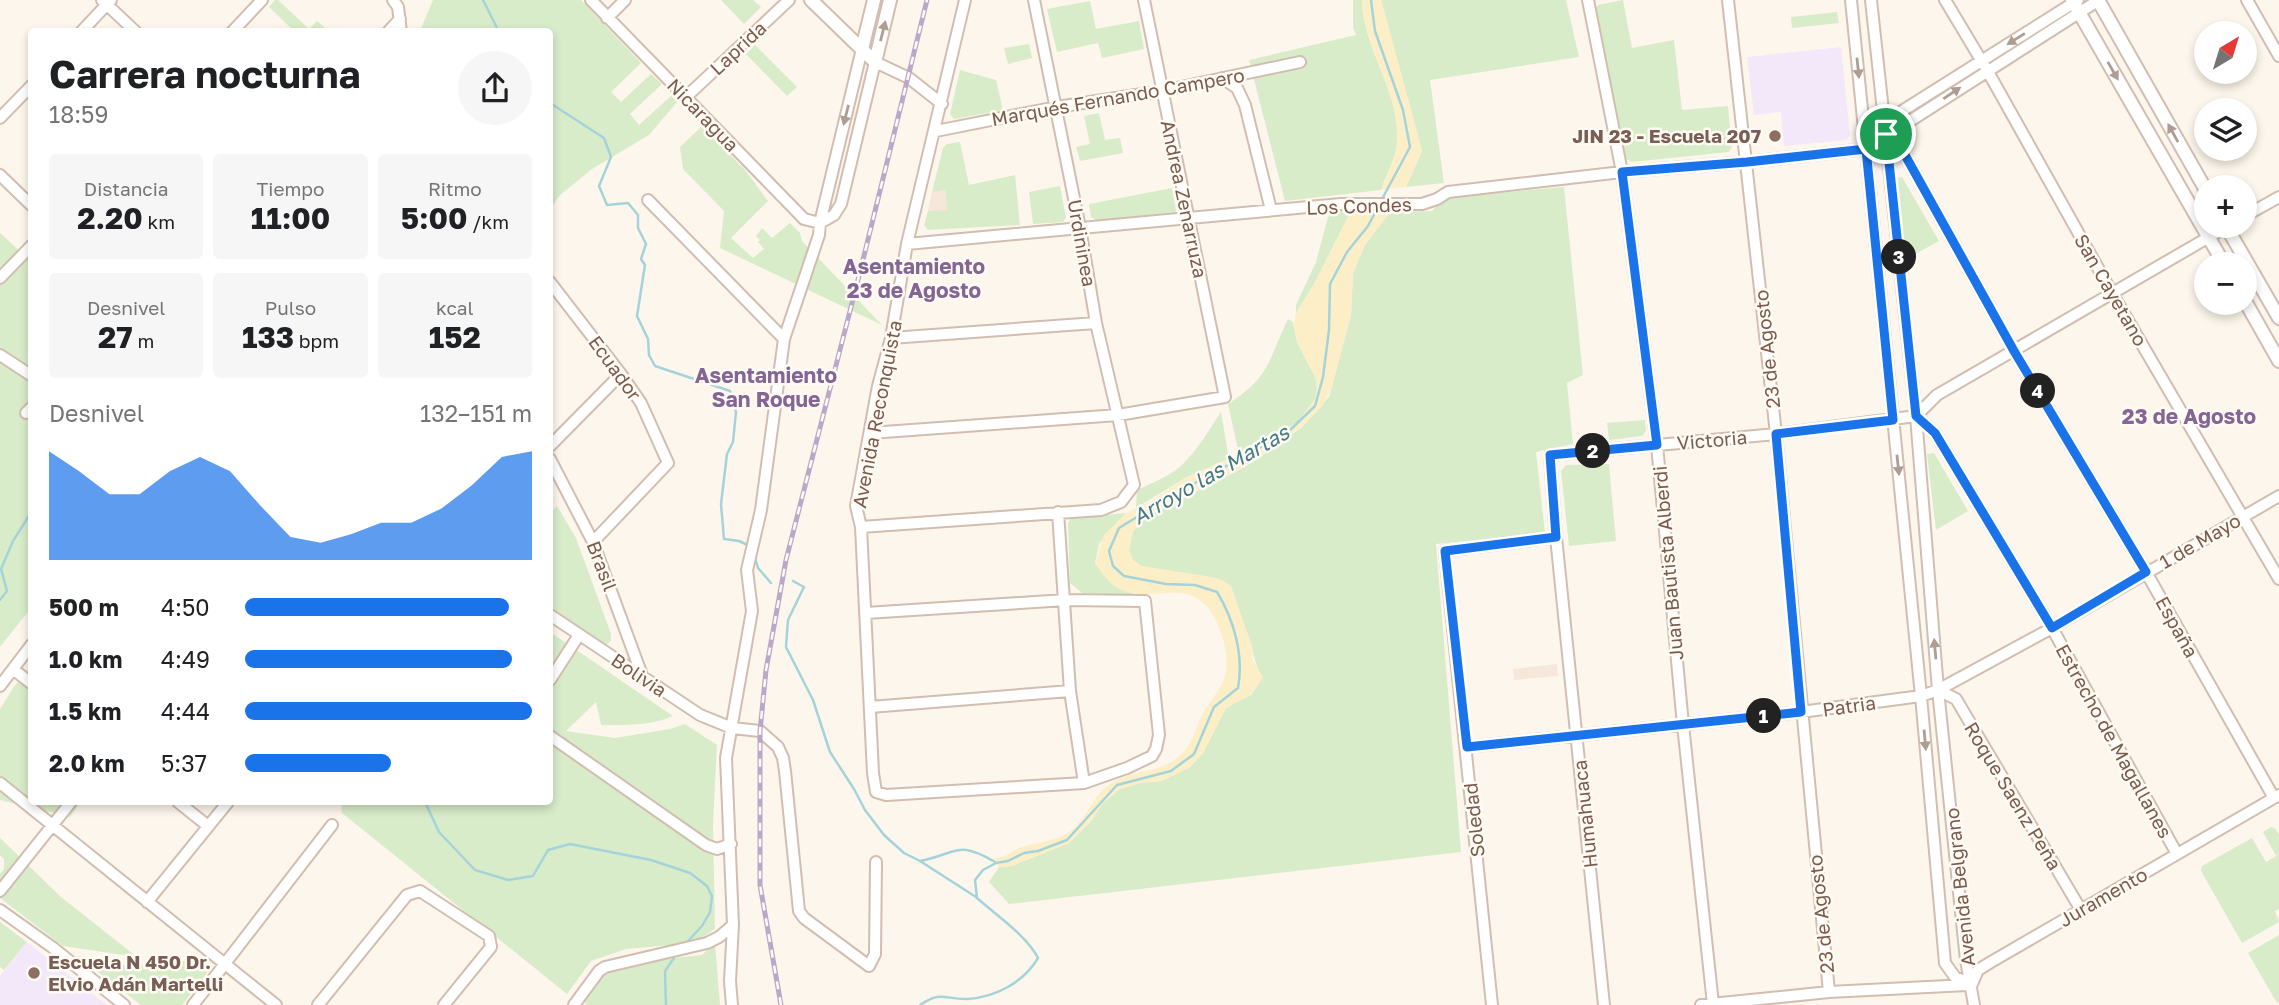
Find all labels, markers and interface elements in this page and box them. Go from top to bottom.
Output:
street label: Laprida [705,16,771,79]
one-way arrow [878,20,889,42]
north arrow [2194,21,2258,84]
map controls [2194,21,2257,315]
one-way arrow [2007,32,2025,46]
text: Carrera nocturna [49,51,361,96]
button: share [458,51,532,125]
one-way arrow [1853,57,1864,79]
one-way arrow [2107,62,2119,81]
street label: Marqués Fernando Campero [990,63,1246,130]
street label: Nicaragua [663,73,744,156]
one-way arrow [1943,86,1961,100]
button: layers [2194,98,2257,161]
text: 18:59 [49,100,108,128]
pin [1856,104,1916,164]
one-way arrow [840,105,851,127]
icon: arrive [1867,115,1905,153]
street label: Andrea Zenarruza [1157,118,1212,280]
one-way arrow [2167,123,2179,142]
place label: JIN 23 - Escuela 207 [1572,124,1761,147]
marker: JIN 23 - Escuela 207 [1767,128,1783,144]
button: + [2194,175,2257,238]
text: Distancia [84,177,169,200]
text: Tiempo [257,177,324,200]
text: Ritmo [428,177,482,200]
street label: Los Condes [1306,192,1412,219]
street label: Urdininea [1064,198,1101,288]
text: 2.20 [77,200,143,236]
text: 11:00 [251,200,330,236]
text: 5:00 [401,200,468,236]
text: km [143,210,175,233]
text: /km [468,210,509,233]
street label: San Cayetano [2070,230,2153,350]
pin: 3 [1882,240,1916,274]
text: 3 [1893,245,1904,268]
button: − [2194,252,2257,315]
district label: Asentamiento 23 de Agosto [843,253,985,303]
street label: 23 de Agosto [1749,289,1784,409]
text: Desnivel [87,296,165,319]
text: Pulso [265,296,316,319]
text: kcal [436,296,474,319]
street label: Avenida Reconquista [847,318,906,510]
text: 27 [98,319,133,355]
text: 133 [242,319,294,355]
text: 152 [429,319,481,355]
text: m [133,329,154,352]
text: bpm [294,329,339,352]
street label: Ecuador [584,331,647,405]
district label: Asentamiento San Roque [695,362,837,412]
pin: 4 [2021,374,2056,408]
text: 4 [2032,379,2043,402]
text: Desnivel [49,399,144,427]
text: 132–151 m [420,399,532,427]
district label: 23 de Agosto [2122,403,2256,429]
water label: Arroyo las Martas [1128,418,1294,530]
street label: Victoria [1676,425,1748,454]
pin: 2 [1576,434,1610,468]
text: 2 [1587,439,1598,462]
one-way arrow [1893,454,1904,476]
street label: Juan Bautista Alberdi [1648,465,1687,661]
street label: 1 de Mayo [2155,508,2244,573]
street label: Brasil [582,537,623,594]
street label: España [2151,592,2204,661]
text: 500 m [49,593,119,621]
text: 4:50 [161,593,210,621]
one-way arrow [1929,638,1940,660]
street label: Estrecho de Magallanes [2051,640,2177,842]
text: 1.0 km [49,645,122,673]
text: 4:49 [161,645,210,673]
street label: Bolivia [607,648,671,701]
street label: Patria [1821,690,1877,721]
text: 1.5 km [49,697,121,725]
text: 4:44 [161,697,210,725]
pin: 1 [1746,698,1782,734]
text: 1 [1759,704,1768,727]
street label: Roque Saenz Peña [1960,717,2067,874]
one-way arrow [1920,729,1931,751]
text: 2.0 km [49,749,125,777]
text: 5:37 [161,749,207,777]
street label: Humahuaca [1567,759,1602,869]
street label: Soledad [1458,782,1489,858]
street label: Avenida Belgrano [1940,807,1979,967]
street label: 23 de Agosto [1803,854,1838,974]
street label: Juramento [2054,862,2151,931]
place label: Escuela N 450 Dr. Elvio Adán Martelli [48,950,223,995]
marker: Escuela N 450 Dr. Elvio Adán Martelli [26,965,42,981]

